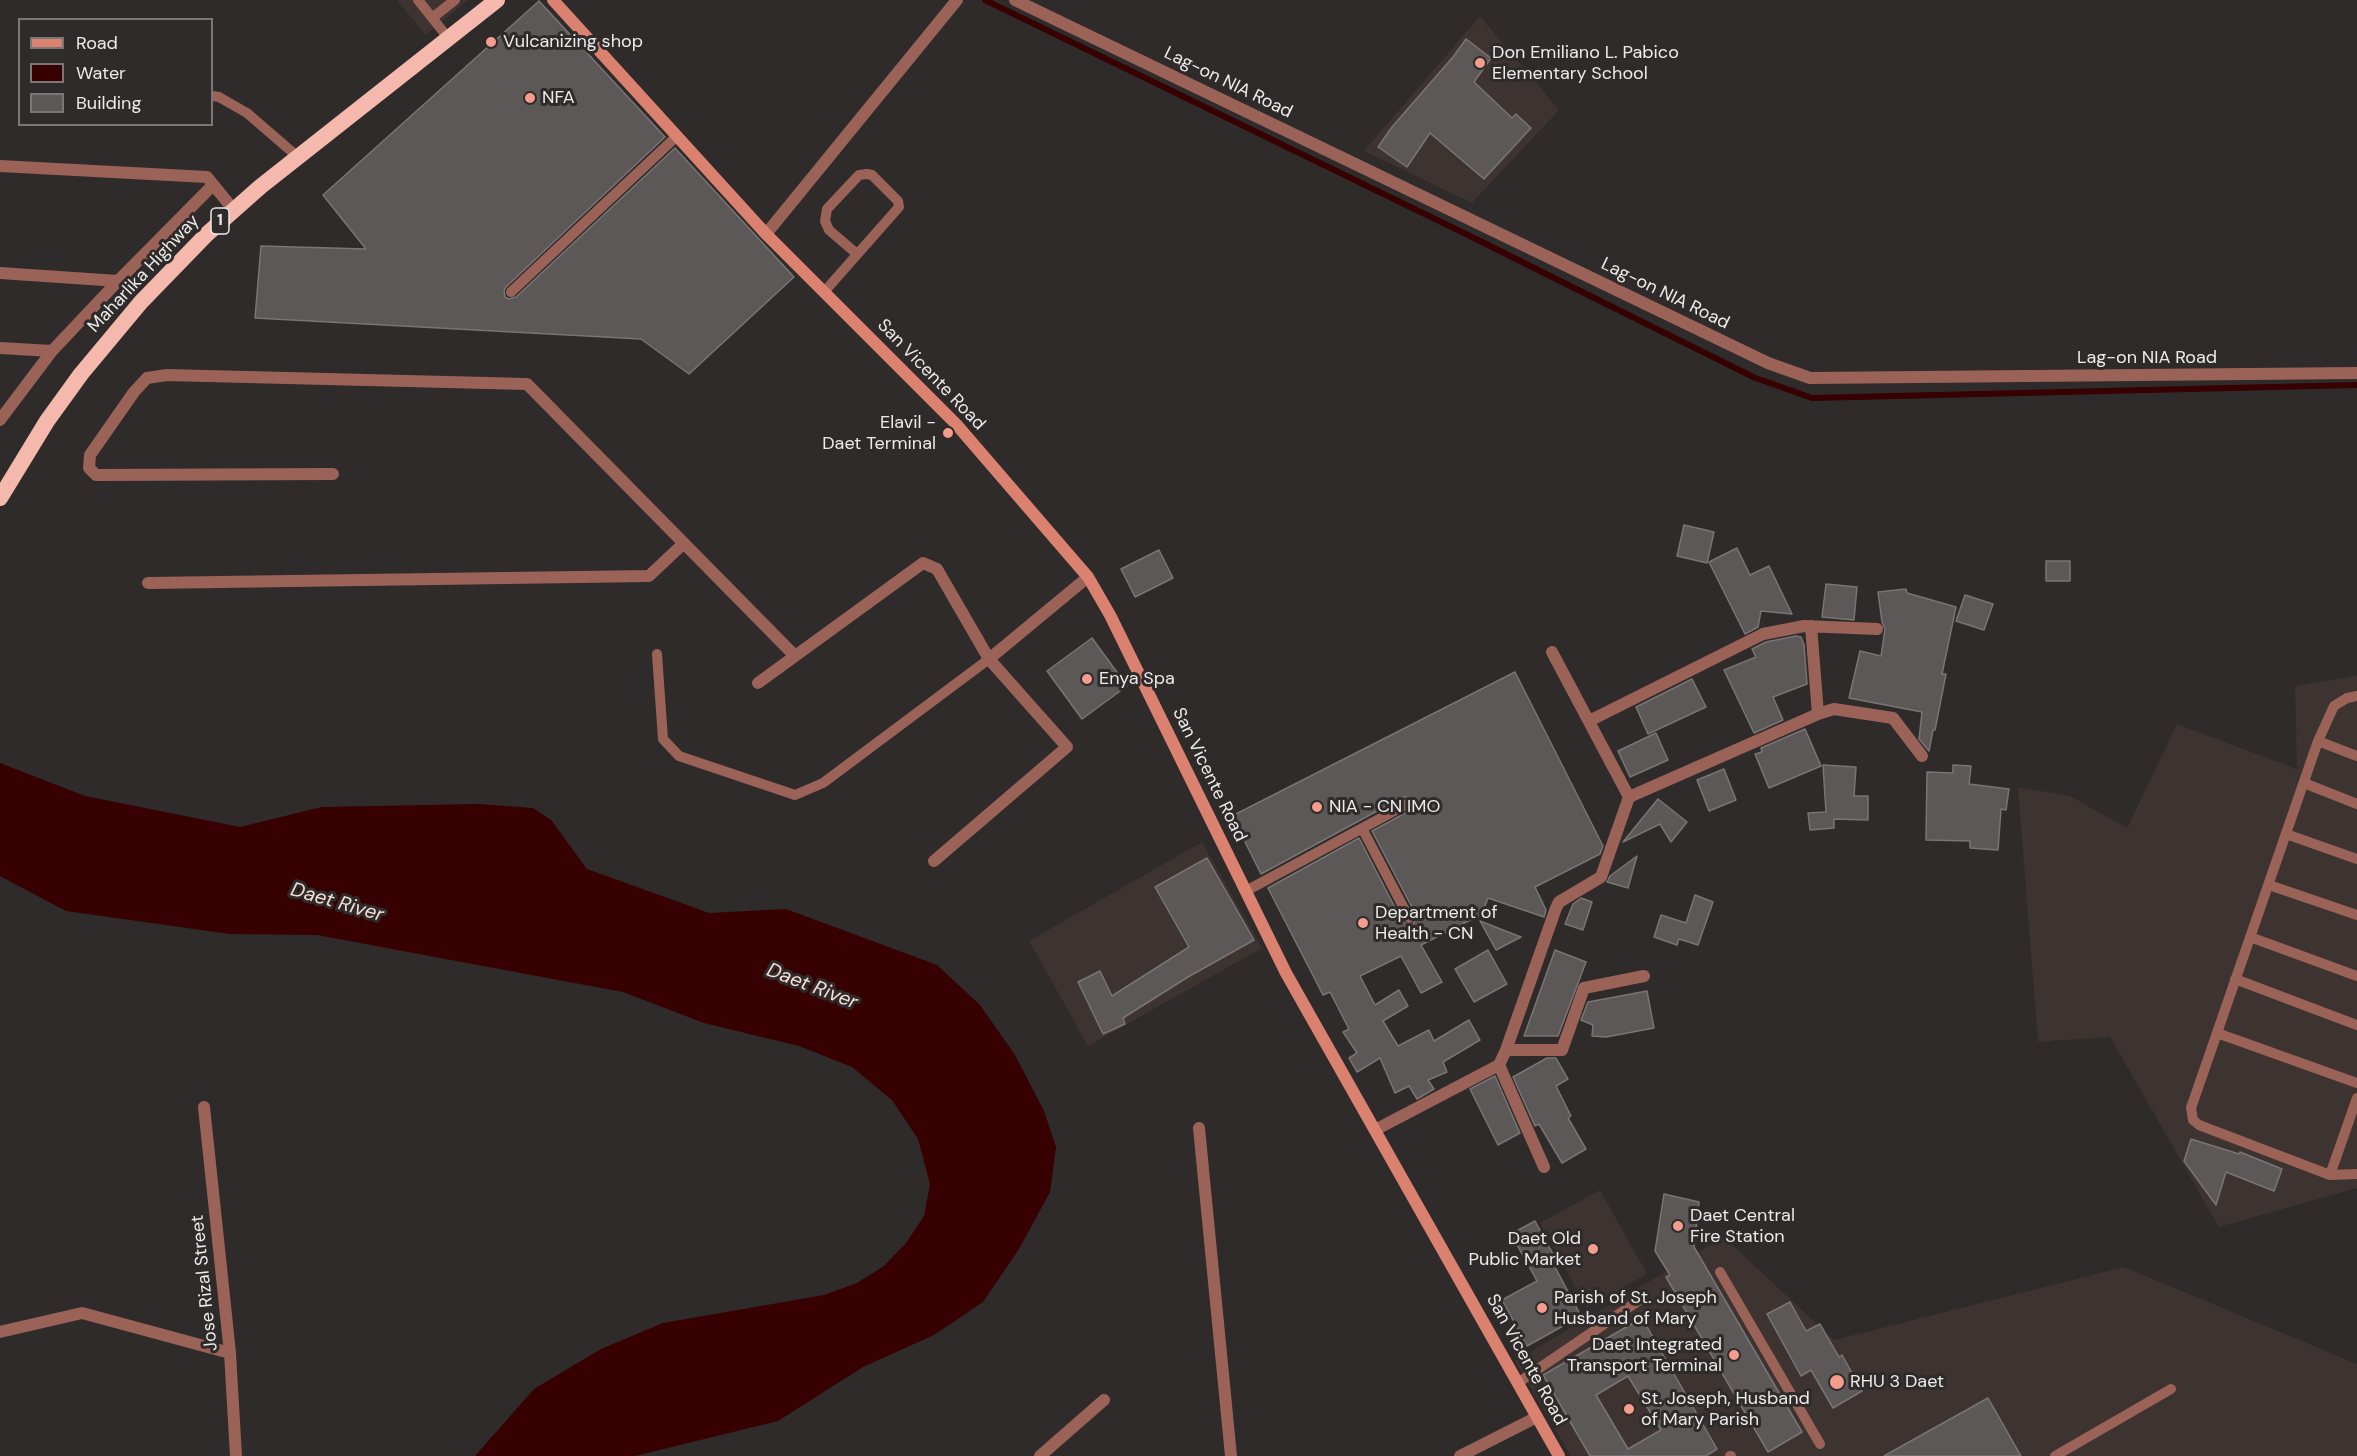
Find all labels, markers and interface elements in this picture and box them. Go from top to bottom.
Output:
legend [18,18,213,126]
text: Road [76,31,118,55]
place label: Vulcanizing shop [503,31,643,53]
marker: Vulcanizing shop [484,35,498,49]
place label: Don Emiliano L. Pabico Elementary School [1492,42,1679,84]
street label: Lag-on NIA Road [1160,43,1296,123]
marker: Don Emiliano L. Pabico Elementary School [1473,56,1487,70]
text: Water [76,61,126,85]
place label: NFA [542,87,575,109]
text: Building [76,91,141,115]
marker: NFA [523,91,537,105]
road number: 1 [211,208,229,234]
street label: Maharlika Highway [84,210,204,338]
street label: Lag-on NIA Road [1597,254,1733,334]
street label: San Vicente Road [872,315,990,435]
street label: Lag-on NIA Road [2077,347,2217,369]
place label: Elavil - Daet Terminal [822,412,936,454]
marker: Elavil - Daet Terminal [941,426,955,440]
place label: Enya Spa [1099,668,1175,690]
marker: Enya Spa [1080,672,1094,686]
street label: San Vicente Road [1167,705,1251,845]
place label: NIA - CN IMO [1329,796,1440,818]
marker: NIA - CN IMO [1310,800,1324,814]
water label: Daet River [288,878,386,928]
place label: Department of Health - CN [1375,902,1498,944]
marker: Department of Health - CN [1356,916,1370,930]
water label: Daet River [763,959,861,1015]
place label: Daet Central Fire Station [1690,1205,1795,1248]
street label: Jose Rizal Street [187,1214,223,1352]
marker: Daet Central Fire Station [1671,1219,1685,1233]
place label: Daet Old Public Market [1469,1228,1581,1270]
marker: Daet Old Public Market [1586,1242,1600,1256]
place label: Parish of St. Joseph Husband of Mary [1554,1287,1717,1330]
street label: San Vicente Road [1481,1291,1571,1429]
marker: Parish of St. Joseph Husband of Mary [1535,1301,1549,1315]
place label: Daet Integrated Transport Terminal [1567,1334,1722,1376]
marker: Daet Integrated Transport Terminal [1727,1348,1741,1362]
place label: RHU 3 Daet [1850,1371,1944,1393]
marker: RHU 3 Daet [1828,1373,1846,1391]
place label: St. Joseph, Husband of Mary Parish [1641,1388,1810,1430]
marker: St. Joseph, Husband of Mary Parish [1622,1402,1636,1416]

